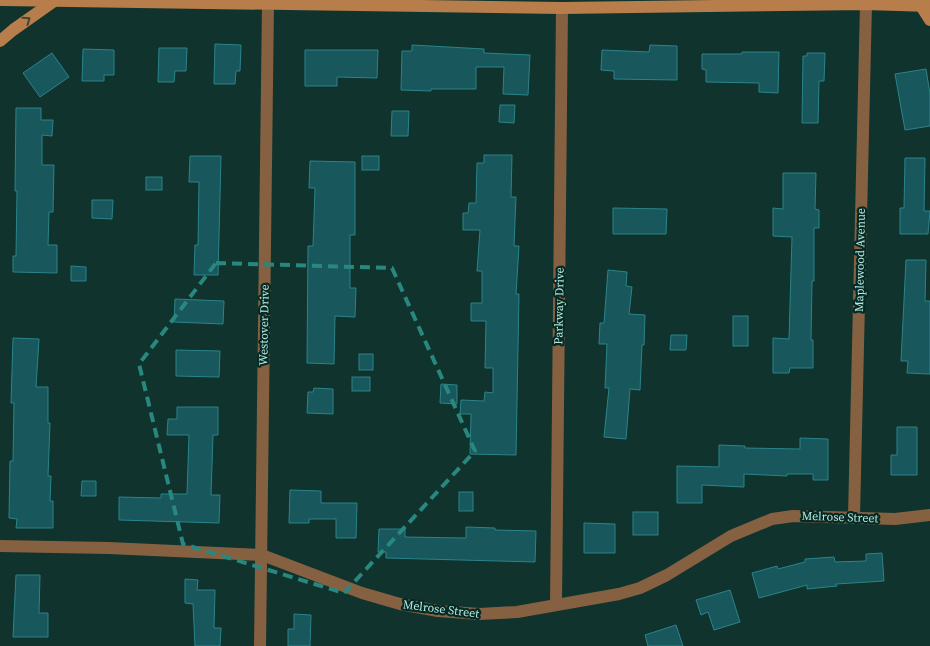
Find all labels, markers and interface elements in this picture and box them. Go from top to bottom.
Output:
one-way arrow [21,17,30,26]
street label: Maplewood Avenue [851,208,869,312]
street label: Parkway Drive [550,267,568,345]
street label: Westover Drive [255,284,273,366]
street label: Melrose Street [801,508,879,526]
street label: Melrose Street [402,596,480,622]

